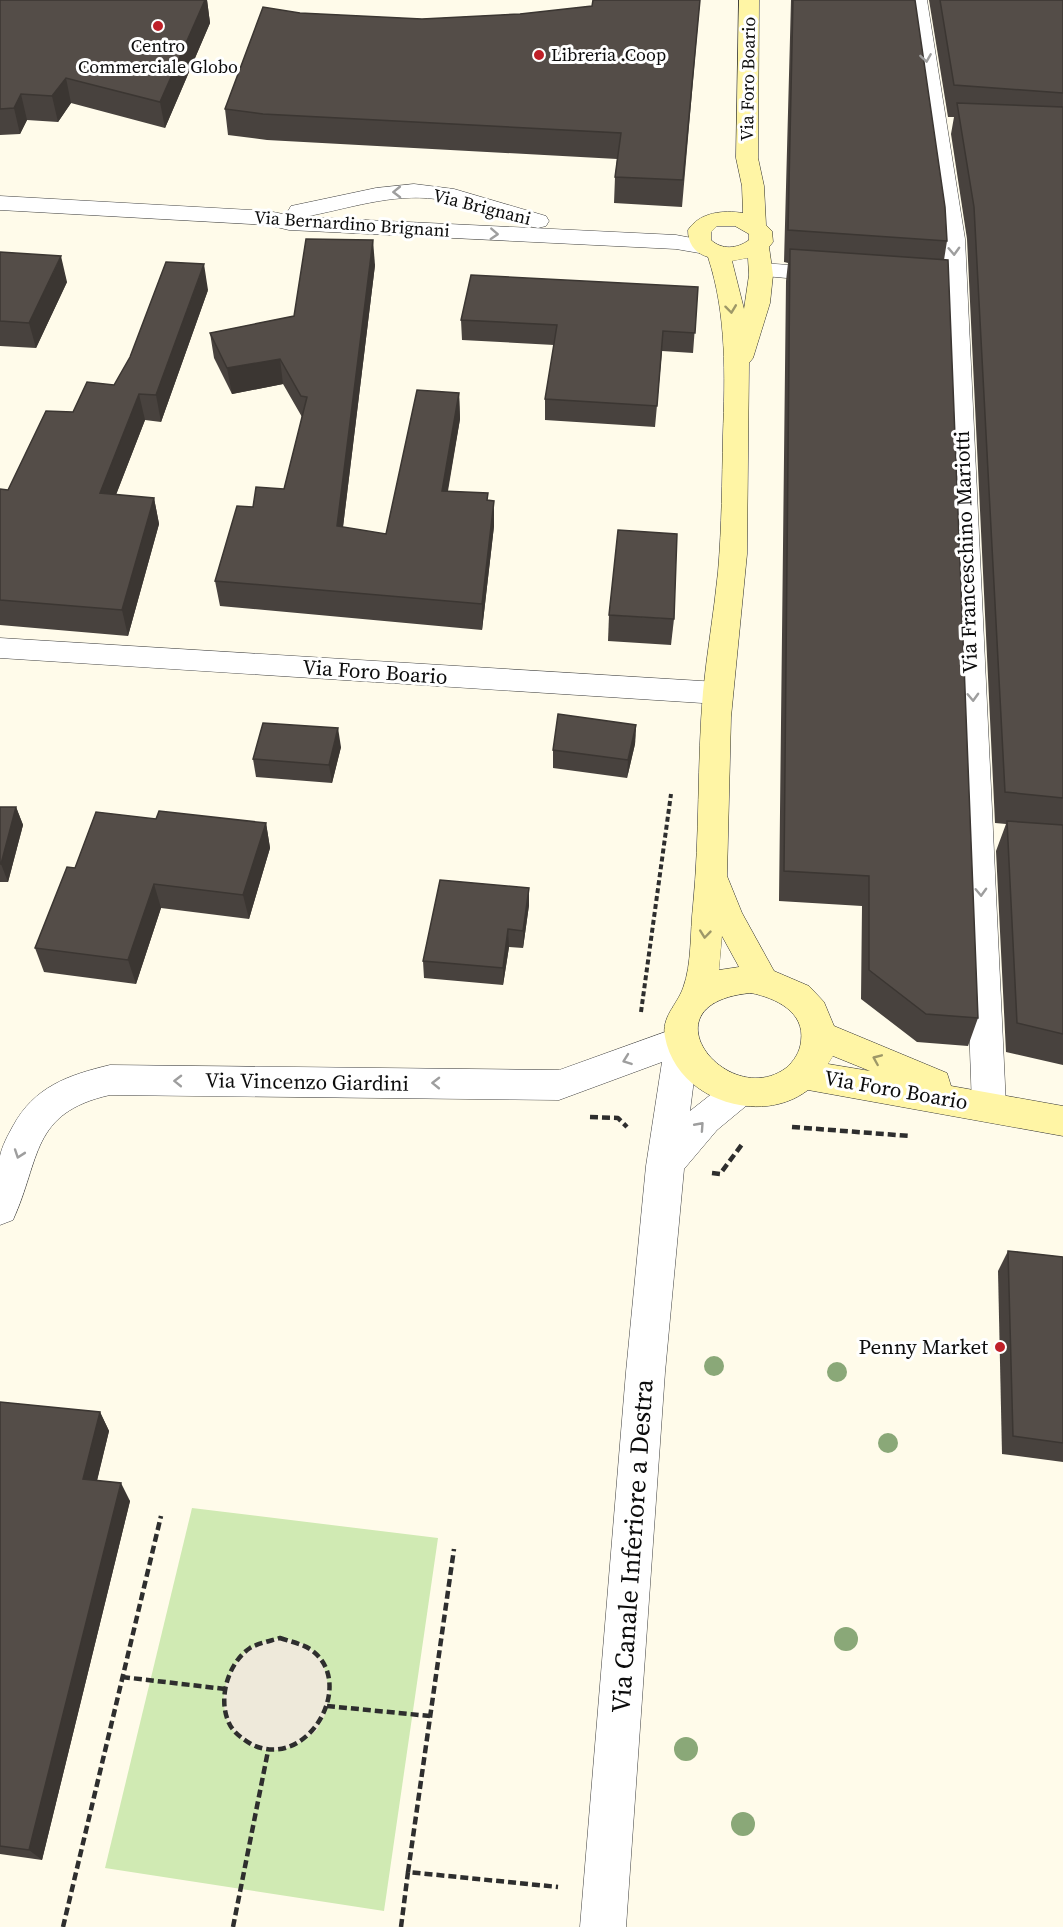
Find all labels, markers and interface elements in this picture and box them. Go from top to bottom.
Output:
street label: Via Foro Boario [734,16,761,141]
marker: Centro Commerciale Globo [151,19,165,33]
place label: Centro Commerciale Globo [78,33,238,79]
place label: Libreria .Coop [551,42,666,67]
marker: Libreria .Coop [532,48,546,62]
one-way arrow [920,53,932,62]
street label: Via Brignani [430,182,534,231]
one-way arrow [393,186,402,198]
street label: Via Bernardino Brignani [253,204,451,243]
one-way arrow [489,227,498,240]
one-way arrow [947,246,960,255]
one-way arrow [725,305,737,314]
street label: Via Franceschino Mariotti [947,430,984,674]
street label: Via Foro Boario [302,652,449,691]
one-way arrow [966,693,979,702]
one-way arrow [974,888,987,897]
one-way arrow [699,929,712,939]
one-way arrow [622,1053,633,1065]
one-way arrow [873,1054,884,1066]
street label: Via Foro Boario [822,1063,970,1116]
street label: Via Vincenzo Giardini [205,1065,409,1098]
one-way arrow [174,1075,183,1087]
one-way arrow [432,1077,441,1089]
one-way arrow [693,1122,704,1133]
one-way arrow [13,1148,26,1159]
place label: Penny Market [859,1332,988,1361]
marker: Penny Market [993,1340,1007,1354]
street label: Via Canale Inferiore a Destra [602,1377,662,1714]

